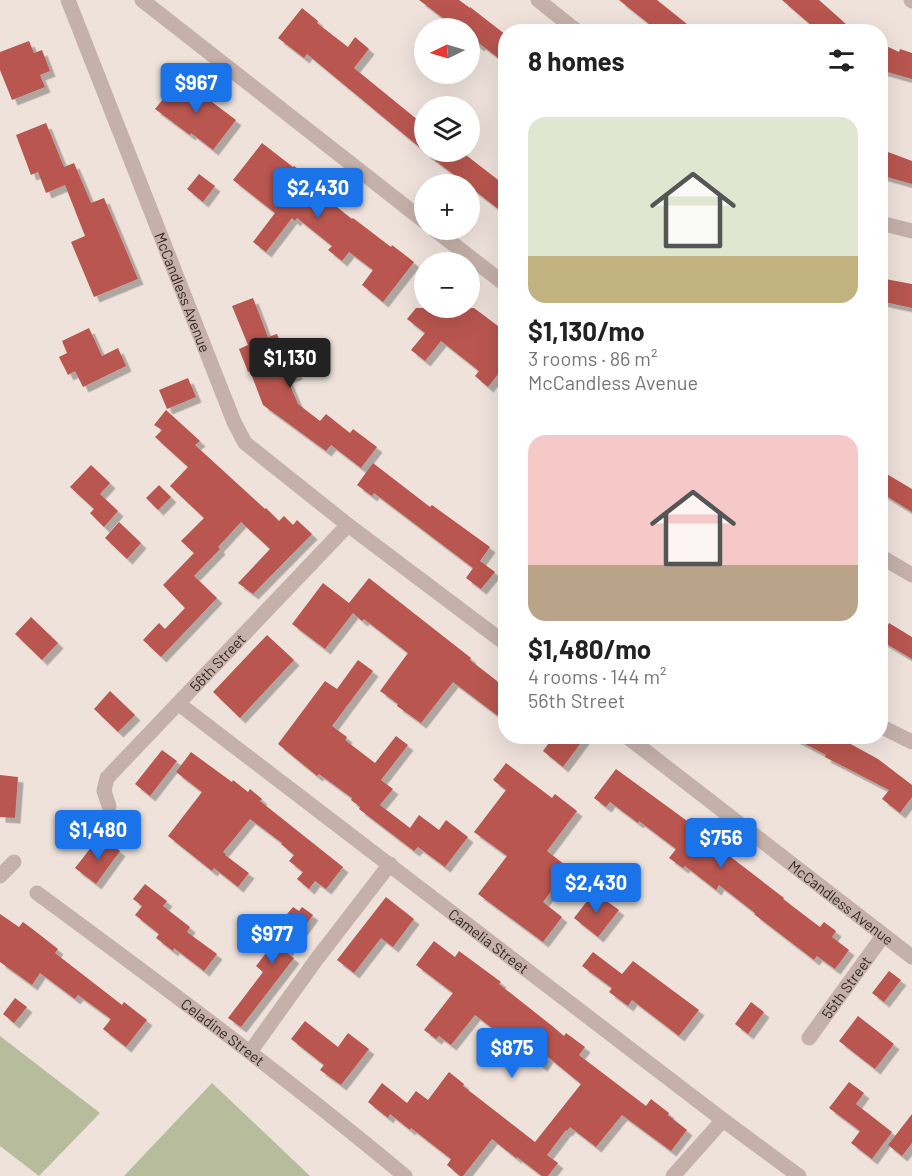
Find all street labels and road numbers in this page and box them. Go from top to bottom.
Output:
street label: McCandless Avenue [151,229,215,355]
street label: 56th Street [186,630,249,695]
street label: McCandless Avenue [785,856,897,948]
street label: Camelia Street [445,905,532,977]
street label: 55th Street [817,952,875,1022]
street label: Celadine Street [178,994,268,1069]

